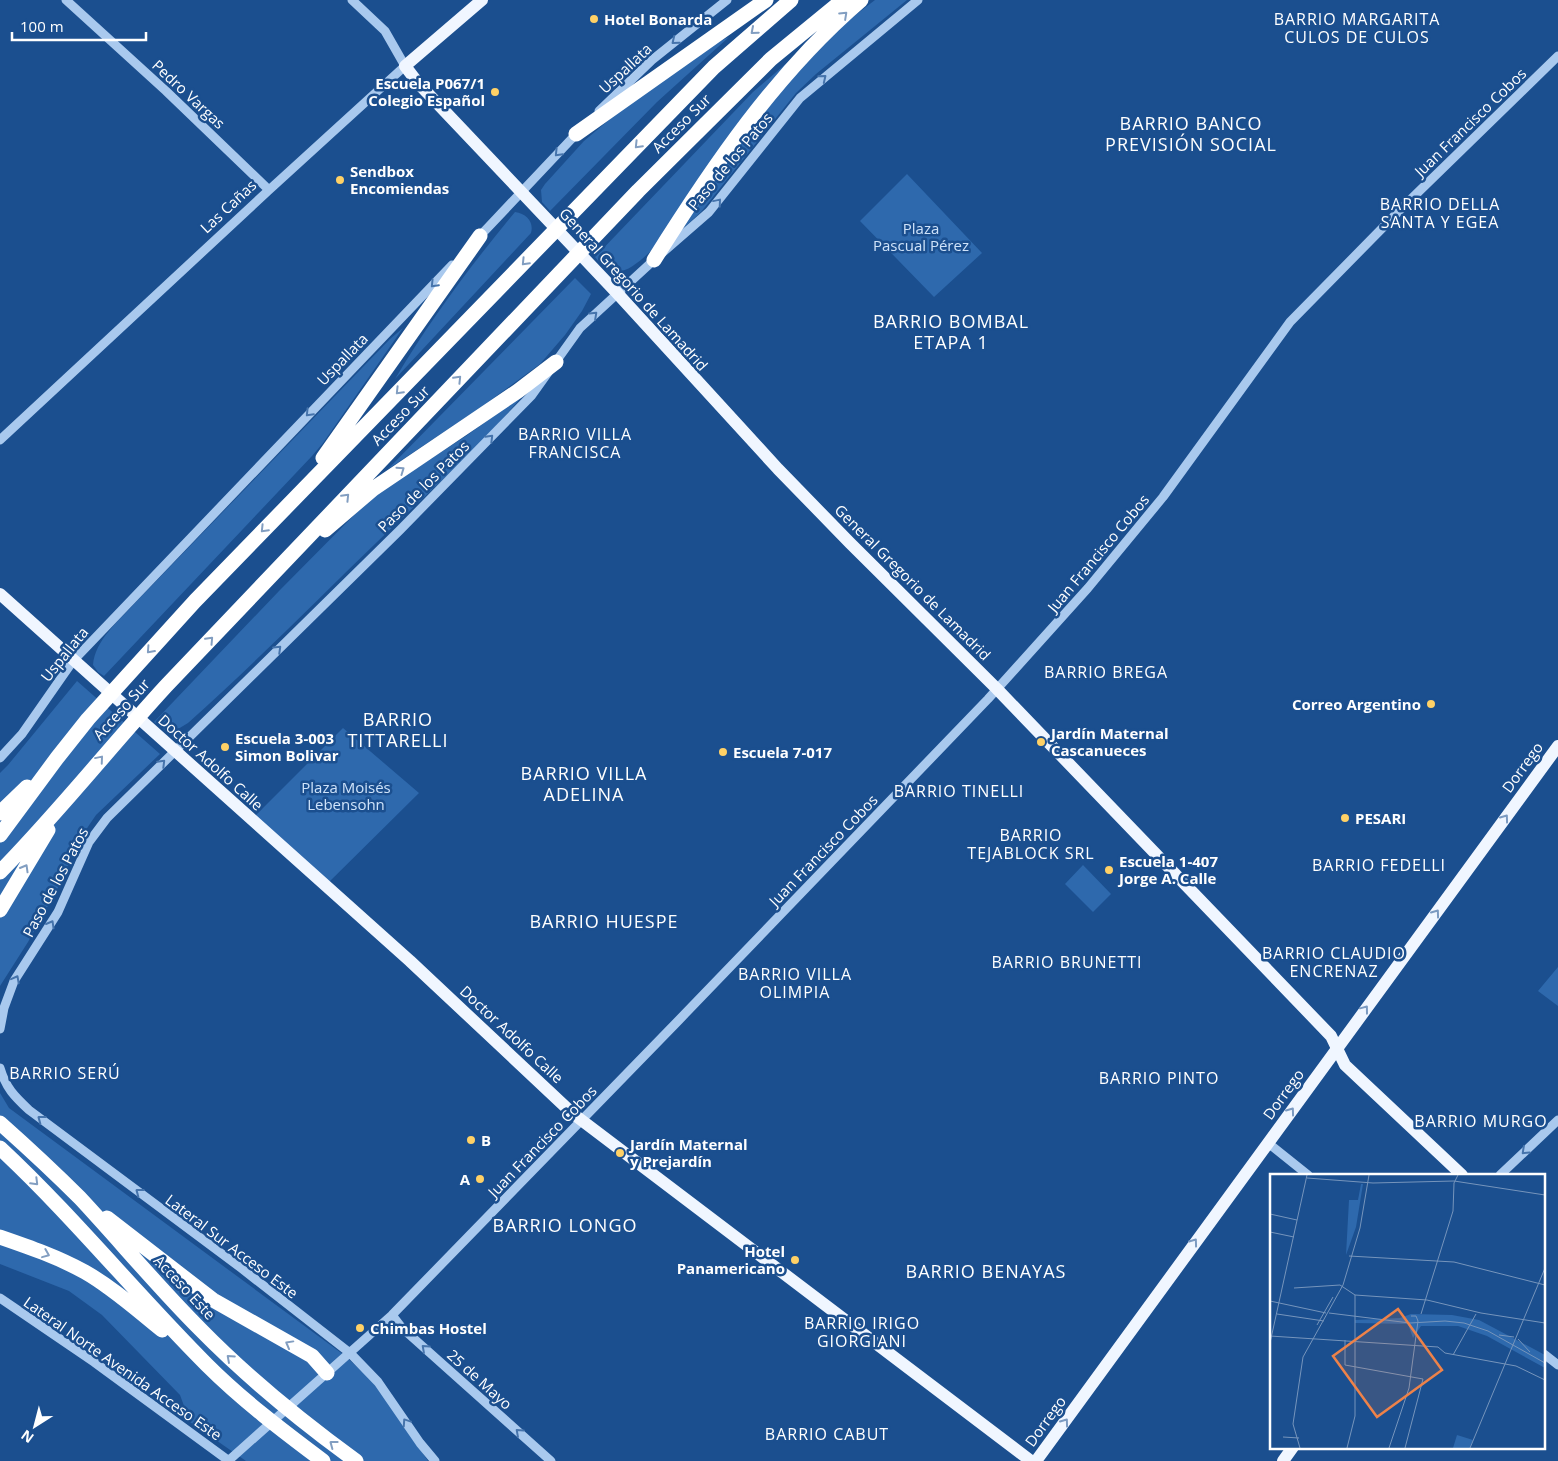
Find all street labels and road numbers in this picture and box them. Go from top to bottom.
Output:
street label: Uspallata [594,38,656,98]
street label: Pedro Vargas [148,55,230,133]
street label: Juan Francisco Cobos [1408,63,1530,182]
street label: Acceso Sur [647,89,715,157]
street label: Paso de los Patos [683,108,777,214]
street label: Las Cañas [196,175,260,237]
street label: General Gregorio de Lamadrid [555,203,713,375]
street label: Uspallata [312,329,372,389]
street label: Acceso Sur [366,381,434,449]
street label: Paso de los Patos [373,436,473,536]
street label: Juan Francisco Cobos [1041,490,1153,618]
street label: General Gregorio de Lamadrid [831,500,995,664]
street label: Uspallata [36,622,92,686]
street label: Acceso Sur [88,674,154,744]
street label: Doctor Adolfo Calle [154,709,268,815]
street label: Dorrego [1497,738,1547,796]
street label: Juan Francisco Cobos [763,790,882,912]
street label: Paso de los Patos [18,824,92,940]
street label: Doctor Adolfo Calle [456,981,568,1087]
street label: Dorrego [1258,1065,1308,1123]
street label: Juan Francisco Cobos [482,1081,601,1203]
street label: Lateral Sur Acceso Este [162,1190,302,1302]
street label: Acceso Este [151,1251,219,1323]
street label: Lateral Norte Avenida Acceso Este [21,1292,225,1444]
street label: 25 de Mayo [443,1344,517,1414]
street label: Dorrego [1020,1392,1070,1450]

